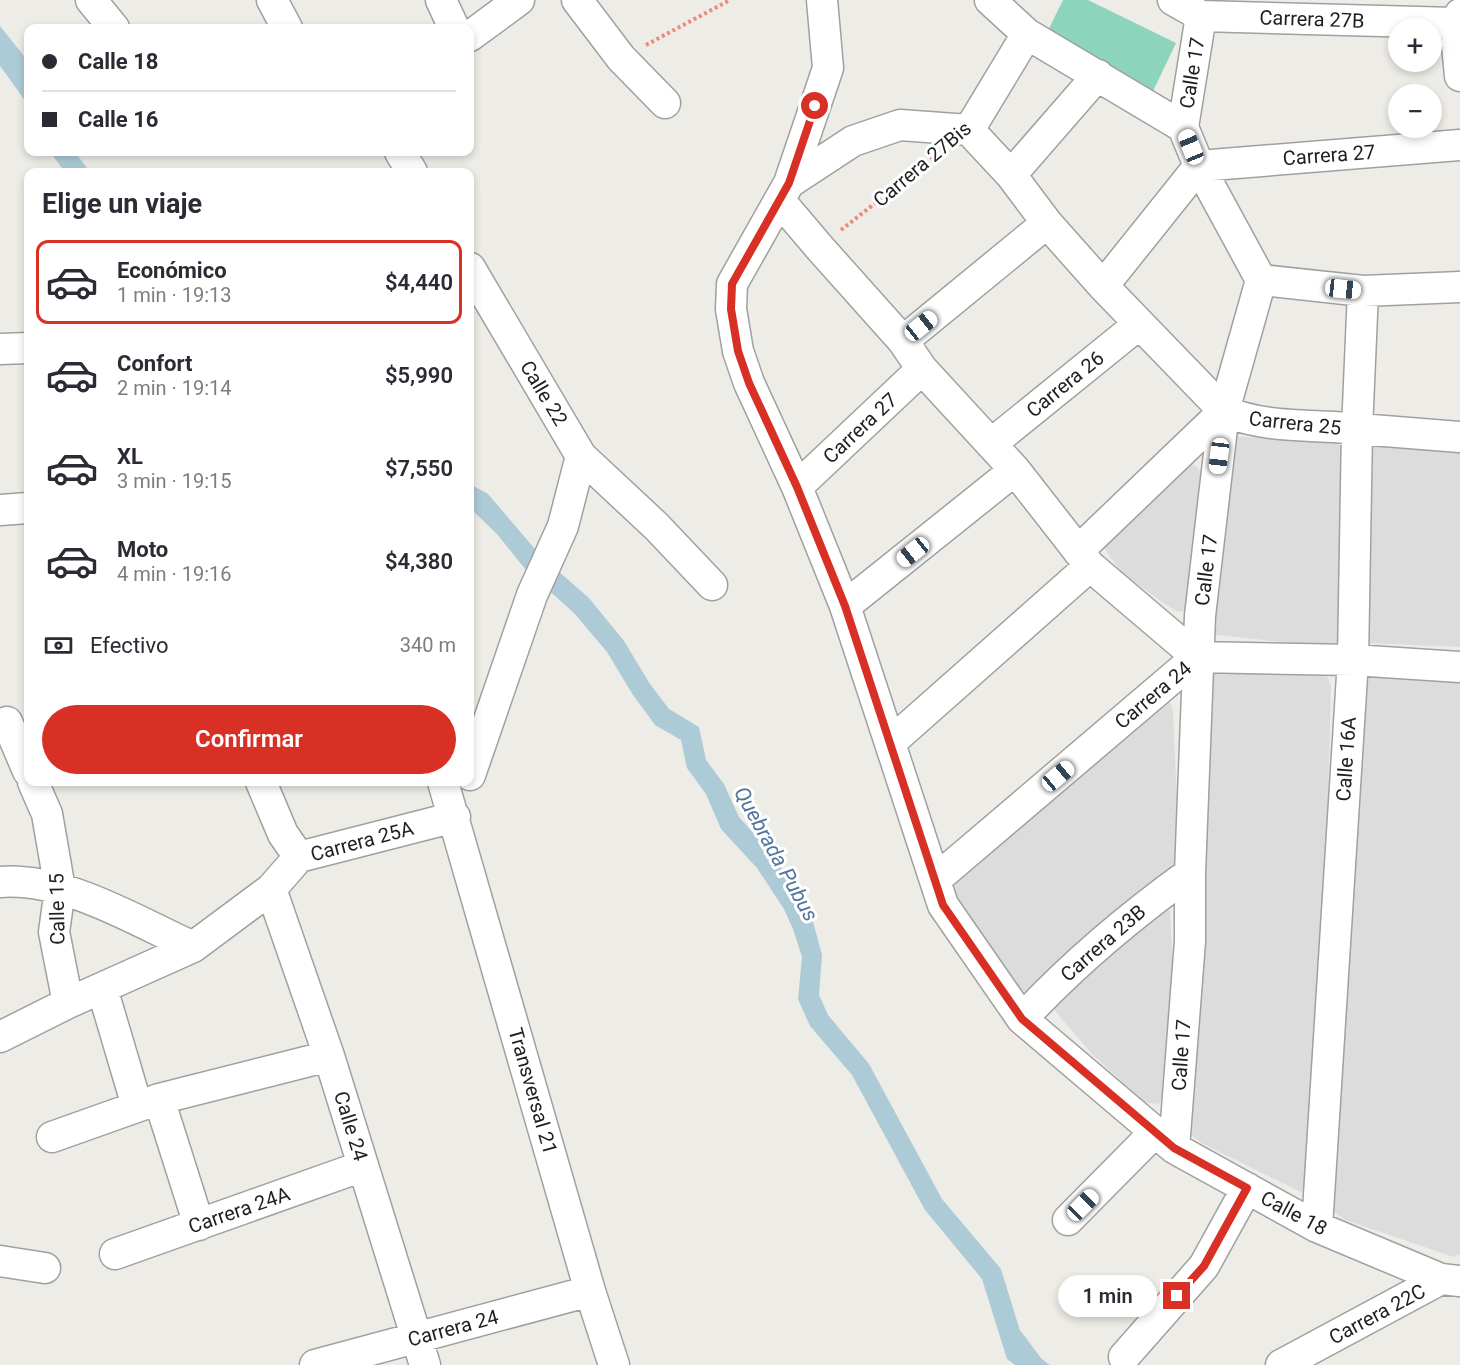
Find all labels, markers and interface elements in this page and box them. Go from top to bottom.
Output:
street label: Carrera 27B [1259,5,1365,33]
map controls [1388,18,1442,138]
button: + [1388,18,1442,72]
street label: Calle 17 [1175,36,1209,110]
text: Calle 18 [78,49,158,74]
button: − [1388,84,1442,138]
route start [801,92,828,119]
text: Calle 16 [78,107,158,132]
street label: Carrera 27Bis [868,116,976,212]
car [1176,127,1206,167]
street label: Carrera 27 [1282,140,1376,170]
text: Elige un viaje [42,188,202,220]
icon: car [45,255,99,309]
text: Económico [117,258,227,283]
text: $4,440 [385,270,453,295]
car [1324,278,1362,300]
text: 1 min · 19:13 [117,283,232,307]
car [901,308,941,344]
street label: Carrera 26 [1021,346,1109,422]
icon: car [45,348,99,402]
text: Confort [117,351,192,376]
street label: Calle 22 [515,356,573,430]
text: $5,990 [385,363,453,388]
text: 2 min · 19:14 [117,376,232,400]
street label: Carrera 27 [818,388,902,468]
street label: Carrera 25 [1248,406,1342,440]
car [1208,437,1230,475]
icon: car [45,441,99,495]
text: XL [117,444,143,469]
text: $7,550 [385,456,453,481]
text: 3 min · 19:15 [117,469,232,493]
street label: Calle 17 [1190,533,1222,607]
icon: car [45,534,99,588]
car [893,534,933,570]
text: Moto [117,537,168,562]
text: $4,380 [385,549,453,574]
text: 4 min · 19:16 [117,562,232,586]
icon: cash [42,629,75,662]
text: Efectivo [90,633,168,658]
text: 340 m [400,633,456,657]
street label: Carrera 24 [1110,656,1196,734]
button: Confirmar [42,705,456,774]
street label: Calle 16A [1331,716,1361,802]
car [1038,758,1078,794]
water label: Quebrada Pubus [729,783,823,925]
street label: Carrera 25A [308,816,416,866]
street label: Calle 15 [44,873,70,945]
street label: Carrera 23B [1055,899,1151,987]
street label: Calle 17 [1167,1018,1195,1092]
street label: Transversal 21 [504,1025,562,1157]
street label: Calle 24 [329,1088,373,1164]
street label: Carrera 24A [185,1181,293,1239]
car [1064,1186,1102,1224]
street label: Calle 18 [1257,1186,1331,1240]
callout: 1 min [1057,1275,1156,1317]
street label: Carrera 22C [1325,1279,1429,1349]
route end [1163,1282,1190,1309]
text: 1 min [1082,1284,1133,1308]
street label: Carrera 24 [405,1304,501,1352]

